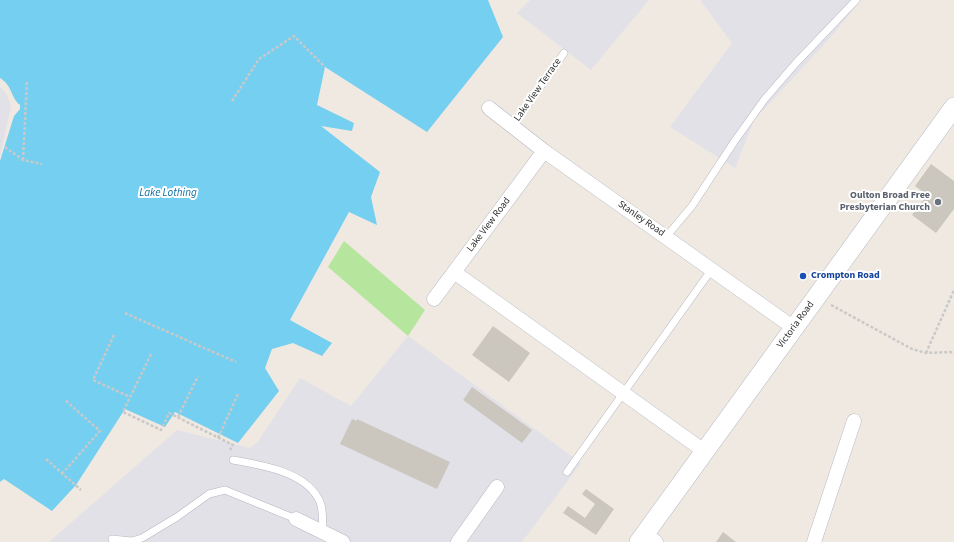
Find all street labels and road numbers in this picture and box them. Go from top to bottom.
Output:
street label: Lake View Terrace [512,56,564,124]
street label: Lake View Road [465,195,513,255]
street label: Stanley Road [615,198,667,240]
street label: Victoria Road [775,299,817,351]

